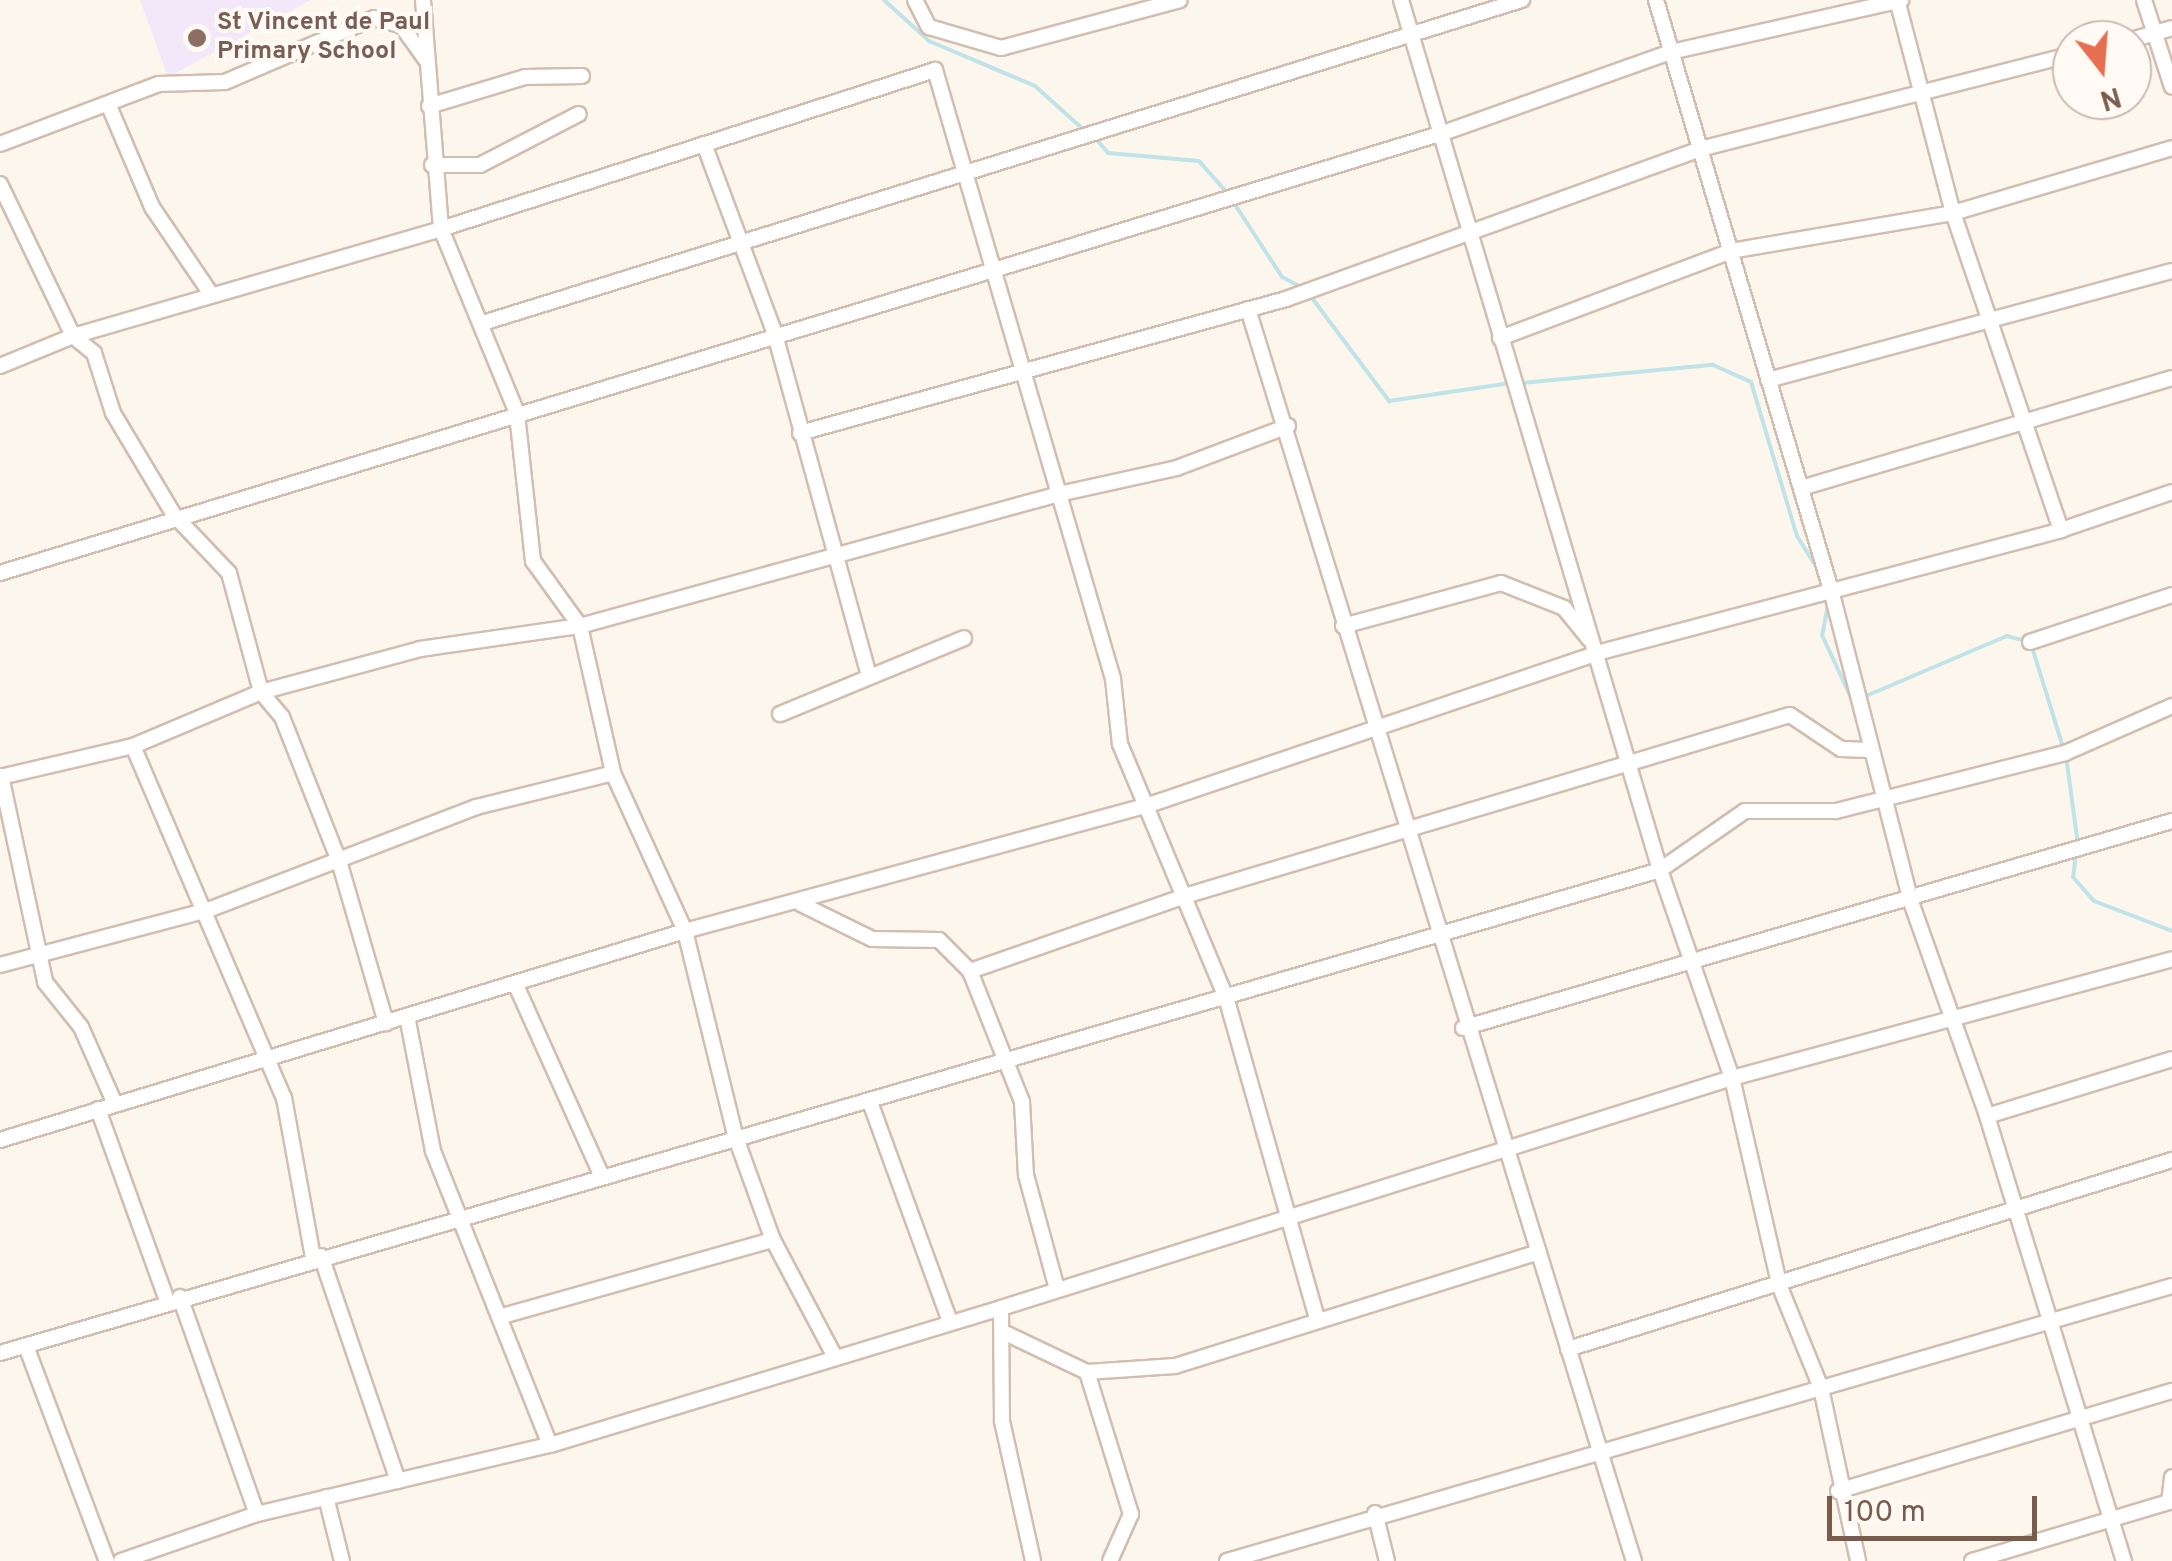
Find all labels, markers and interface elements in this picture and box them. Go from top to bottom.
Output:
place label: St Vincent de Paul Primary School [217,9,431,68]
north arrow [2052,20,2152,120]
marker: St Vincent de Paul Primary School [186,27,208,49]
text: N [2095,77,2125,117]
scale bar [1832,1476,2042,1538]
text: 100 m [1844,1495,1926,1532]

